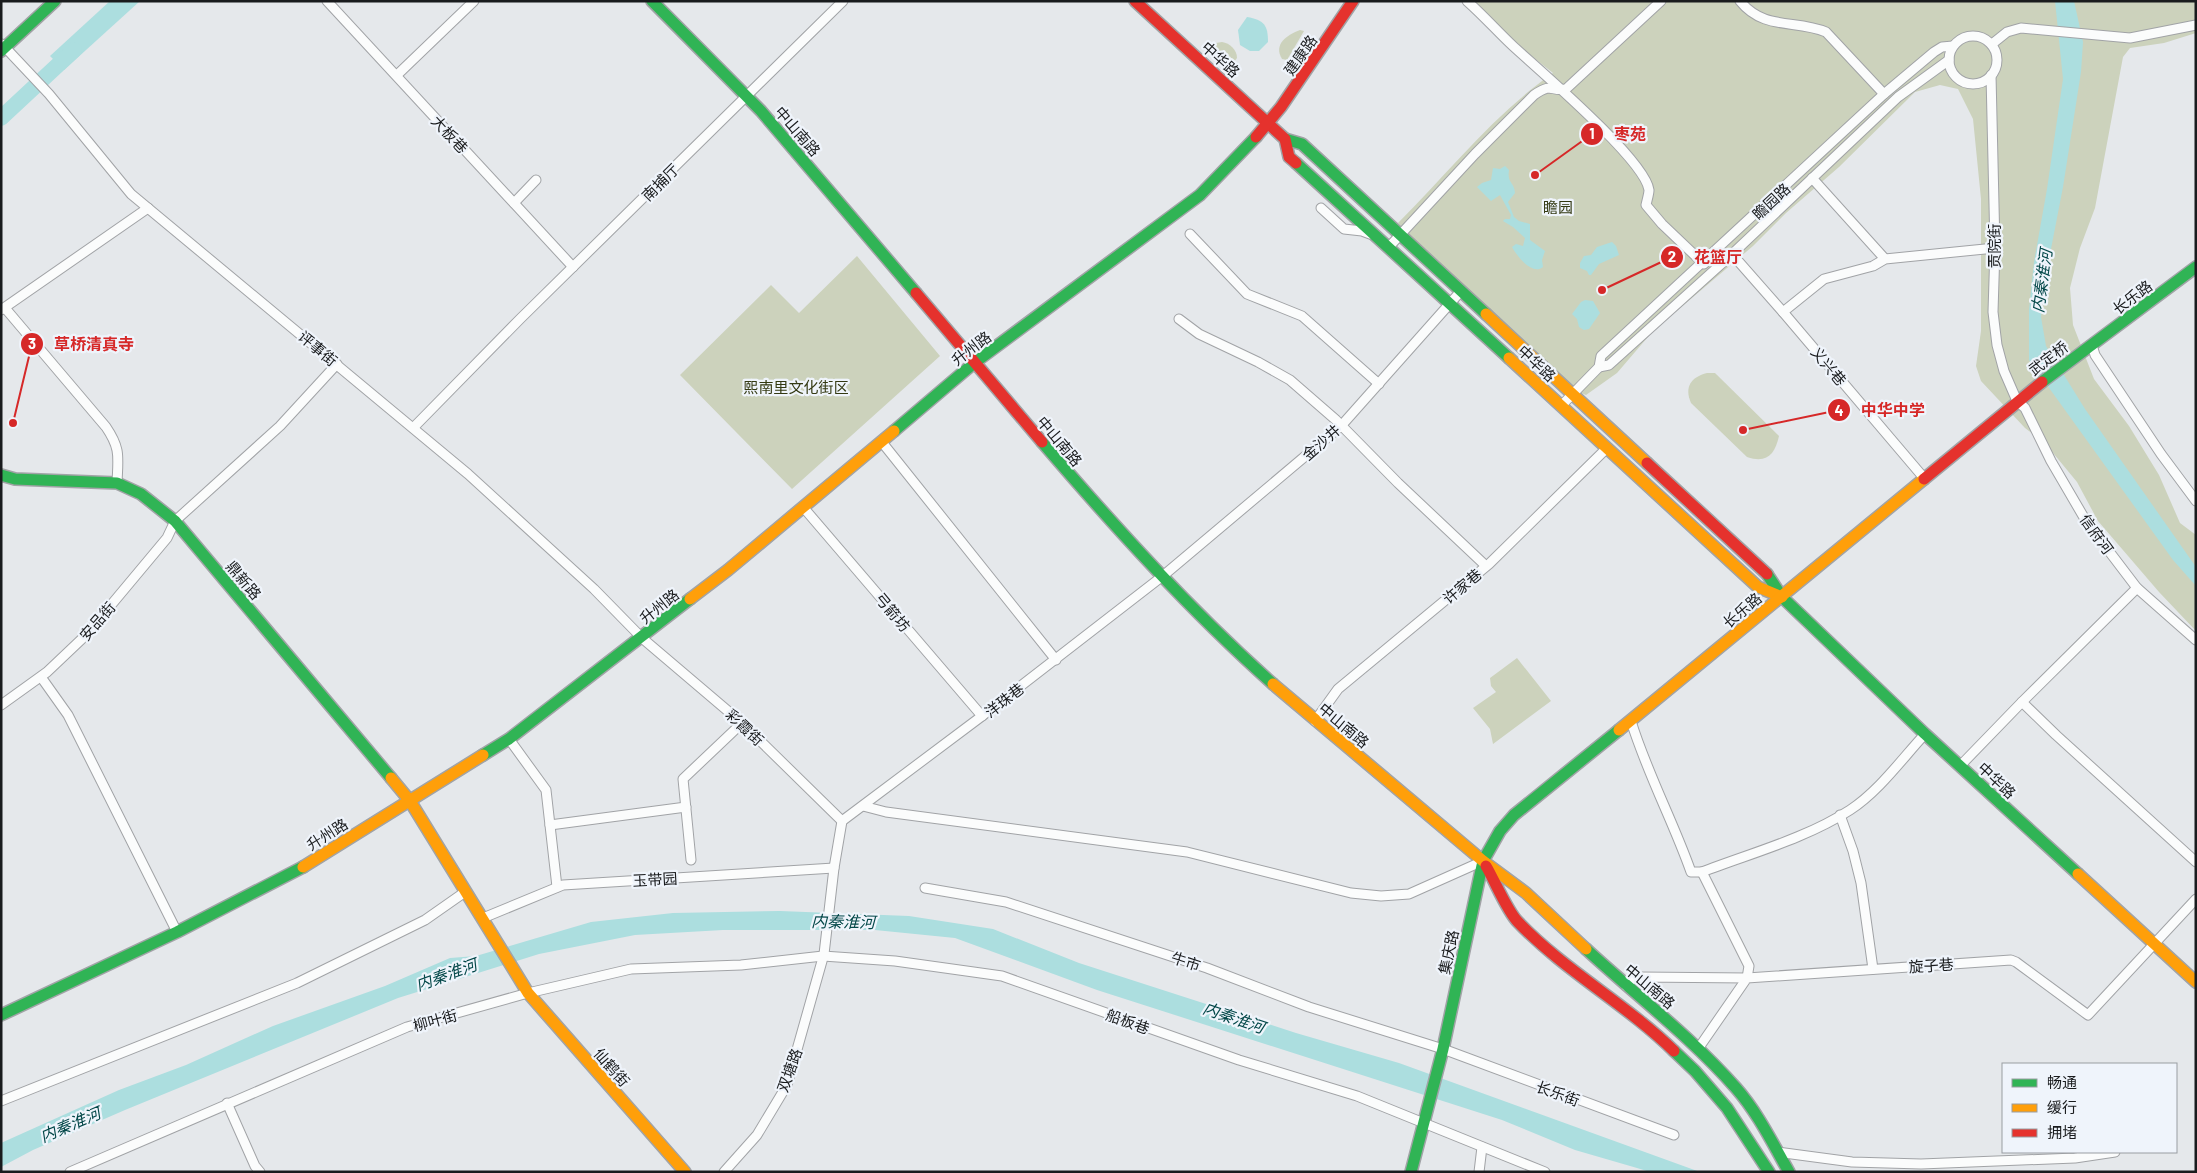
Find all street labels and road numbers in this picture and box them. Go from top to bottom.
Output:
street label: 建康路 [1280,31,1320,79]
street label: 中华路 [1198,37,1244,81]
street label: 中山南路 [772,102,824,160]
street label: 大板巷 [428,111,472,157]
street label: 南捕厅 [638,160,682,204]
street label: 瞻园路 [1748,179,1794,223]
street label: 贡院街 [1985,223,2003,269]
street label: 长乐路 [2109,276,2155,318]
street label: 评事街 [295,327,341,369]
street label: 升州路 [948,327,994,369]
street label: 武定桥 [2025,337,2071,379]
street label: 中华路 [1514,341,1560,385]
street label: 义兴巷 [1808,343,1850,389]
street label: 中山南路 [1034,412,1086,470]
street label: 金沙井 [1298,420,1344,464]
street label: 信府河 [2076,511,2118,557]
street label: 鼎新路 [223,557,265,603]
street label: 许家巷 [1439,565,1485,607]
street label: 升州路 [636,585,682,627]
street label: 弓箭坊 [872,589,914,635]
street label: 长乐路 [1719,589,1765,631]
street label: 安品街 [75,598,119,644]
street label: 洋珠巷 [981,679,1027,721]
street label: 中山南路 [1315,699,1373,751]
street label: 彩霞街 [722,705,768,749]
street label: 中华路 [1974,758,2020,802]
street label: 升州路 [303,814,351,854]
street label: 玉带园 [632,869,678,889]
street label: 集庆路 [1435,928,1461,976]
street label: 牛市 [1169,948,1203,974]
street label: 旋子巷 [1908,954,1954,976]
street label: 中山南路 [1621,960,1679,1012]
street label: 柳叶街 [411,1005,459,1035]
street label: 船板巷 [1104,1005,1152,1037]
street label: 仙鹤街 [590,1044,634,1090]
street label: 双塘路 [773,1046,805,1094]
street label: 长乐街 [1534,1077,1582,1109]

